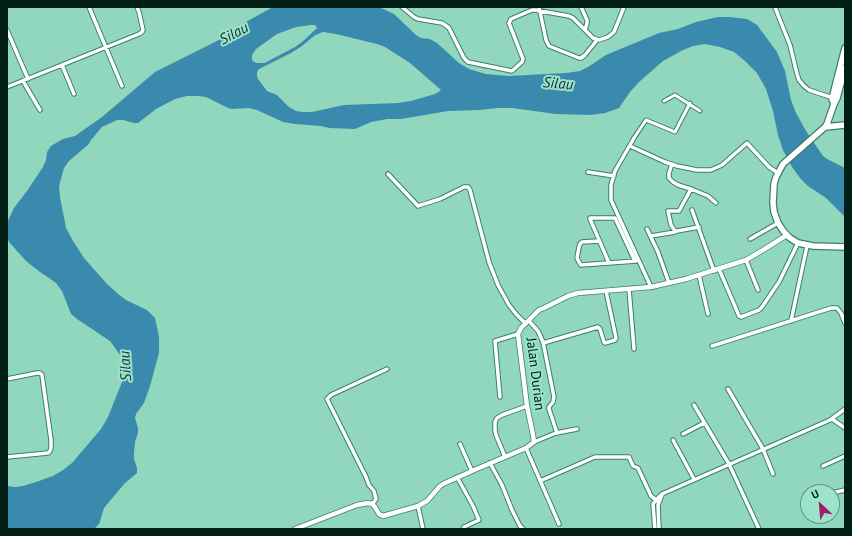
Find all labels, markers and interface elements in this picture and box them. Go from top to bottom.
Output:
water label: Silau [216,19,252,49]
water label: Silau [542,74,574,94]
street label: Jalan Durian [522,337,548,411]
water label: Silau [116,350,136,382]
north arrow [800,484,840,524]
text: U [809,486,821,502]

